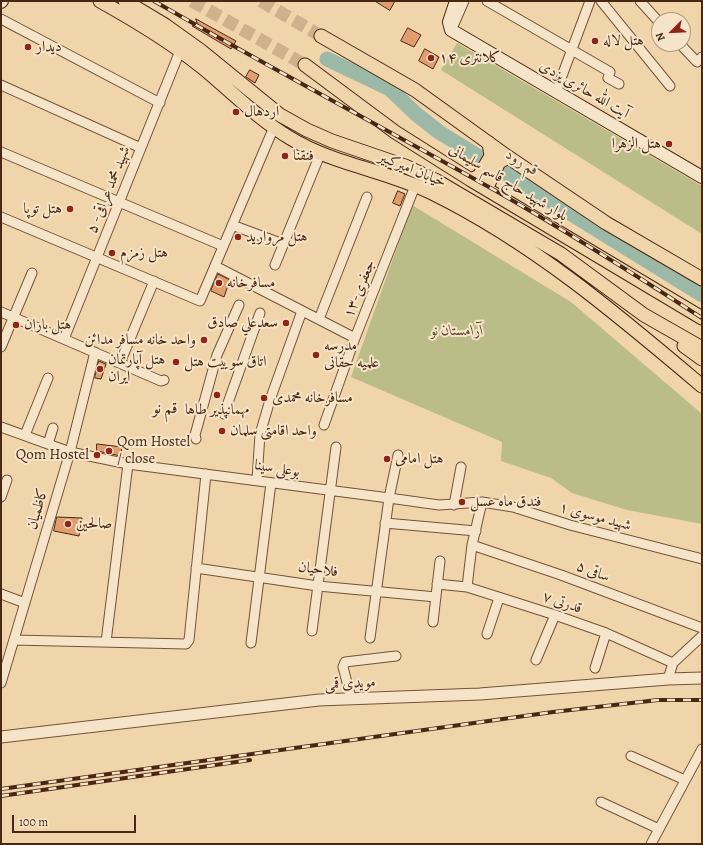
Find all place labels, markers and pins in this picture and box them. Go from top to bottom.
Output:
place label: هتل لاله [603,32,644,50]
marker: هتل لاله [590,36,600,46]
place label: ديدار [36,38,62,56]
marker: ديدار [23,42,33,52]
place label: کلانتری ۱۴ [439,49,501,67]
marker: کلانتری ۱۴ [426,53,436,63]
place label: اردهال [244,103,279,121]
marker: اردهال [231,107,241,117]
place label: هتل الزهرا [612,135,661,153]
marker: هتل الزهرا [664,139,674,149]
place label: فنقنا [293,147,314,165]
marker: فنقنا [280,151,290,161]
place label: هتل توپا [23,200,62,218]
marker: هتل توپا [65,204,75,214]
place label: هتل مروارید [246,228,308,246]
marker: هتل مروارید [233,232,243,242]
place label: هتل زمزم [120,244,168,262]
marker: هتل زمزم [107,248,117,258]
place label: مسافرخانه [227,274,275,292]
marker: مسافرخانه [214,278,224,288]
place label: سعدعلي صادق [207,314,278,332]
place label: هتل باران [24,316,71,334]
marker: سعدعلي صادق [281,318,291,328]
marker: هتل باران [11,320,21,330]
place label: واحد خانه مسافر مدائن [85,331,196,349]
marker: واحد خانه مسافر مدائن [199,335,209,345]
place label: مدرسه علمیه حقانی [324,337,379,372]
marker: مدرسه علمیه حقانی [311,350,321,360]
place label: هتل آپارتمان ایران [108,351,165,386]
place label: اتاق سوییت هتل [184,353,266,371]
marker: اتاق سوییت هتل [171,357,181,367]
marker: هتل آپارتمان ایران [95,364,105,374]
place label: مسافرخانه محمدی [272,389,353,407]
marker: مهمانپذیر طاها [212,390,222,400]
marker: مسافرخانه محمدی [259,393,269,403]
place label: مهمانپذیر طاها [185,401,249,419]
place label: واحد اقامتی سلمان [230,422,317,440]
marker: واحد اقامتی سلمان [217,426,227,436]
place label: Qom Hostel / close [117,433,190,468]
place label: Qom Hostel [16,446,89,464]
marker: Qom Hostel / close [104,446,114,456]
marker: Qom Hostel [92,450,102,460]
place label: هتل امامی [395,450,444,468]
marker: هتل امامی [382,454,392,464]
place label: فندق ماه عسل [470,493,542,511]
marker: فندق ماه عسل [457,497,467,507]
place label: صالحین [76,515,112,533]
marker: صالحین [63,519,73,529]

